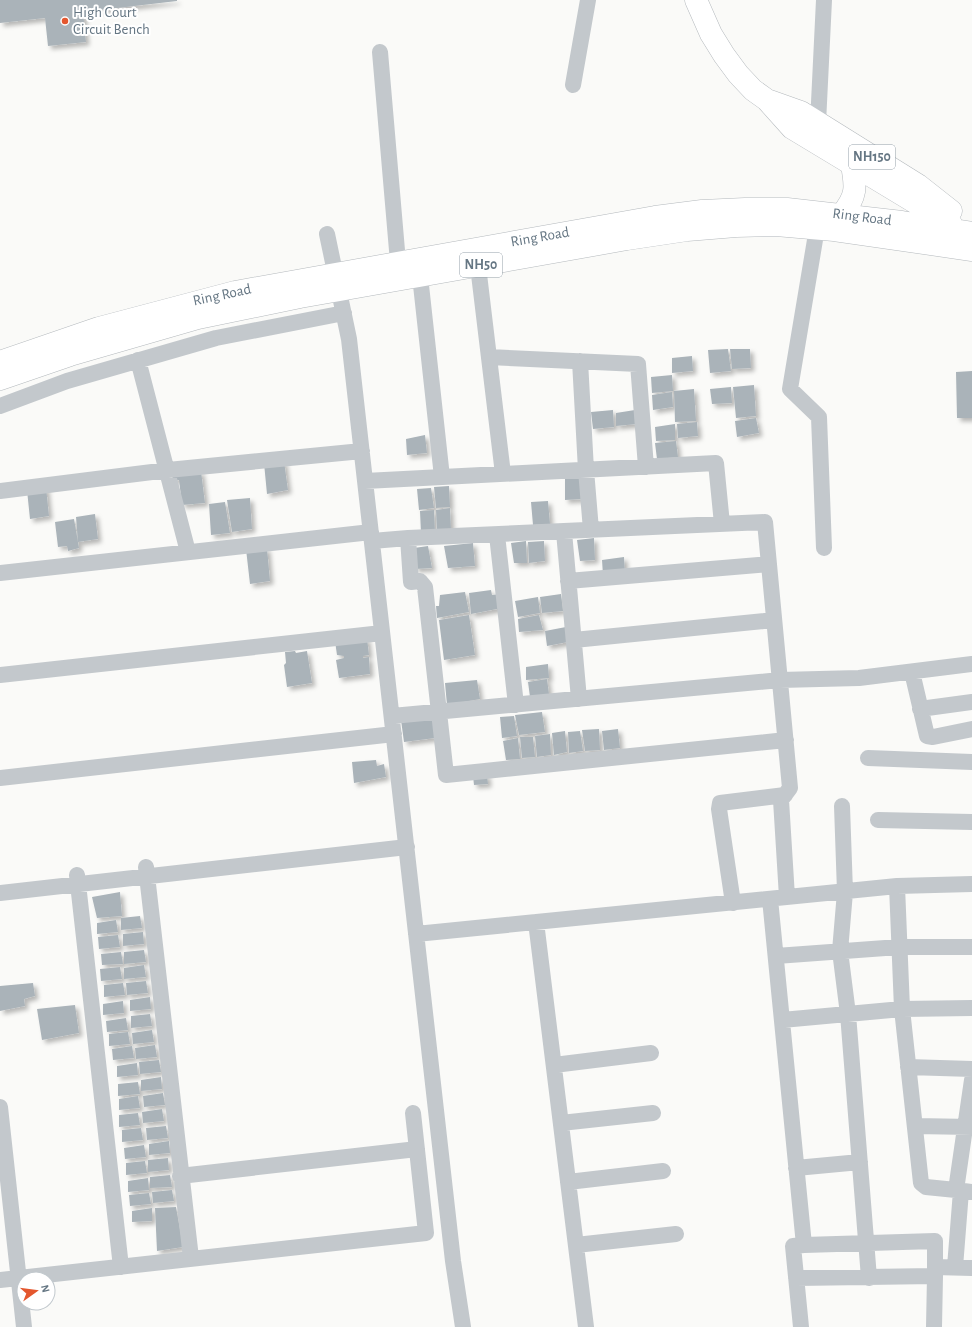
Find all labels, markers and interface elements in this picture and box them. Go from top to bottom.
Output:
place label: High Court Circuit Bench [73,5,150,37]
marker: High Court Circuit Bench [60,16,70,26]
road number: NH150 [849,145,895,169]
street label: Ring Road [832,206,893,228]
street label: Ring Road [509,224,571,250]
road number: NH50 [460,253,502,277]
street label: Ring Road [191,281,253,309]
north arrow [16,1271,56,1311]
text: N [39,1284,51,1294]

